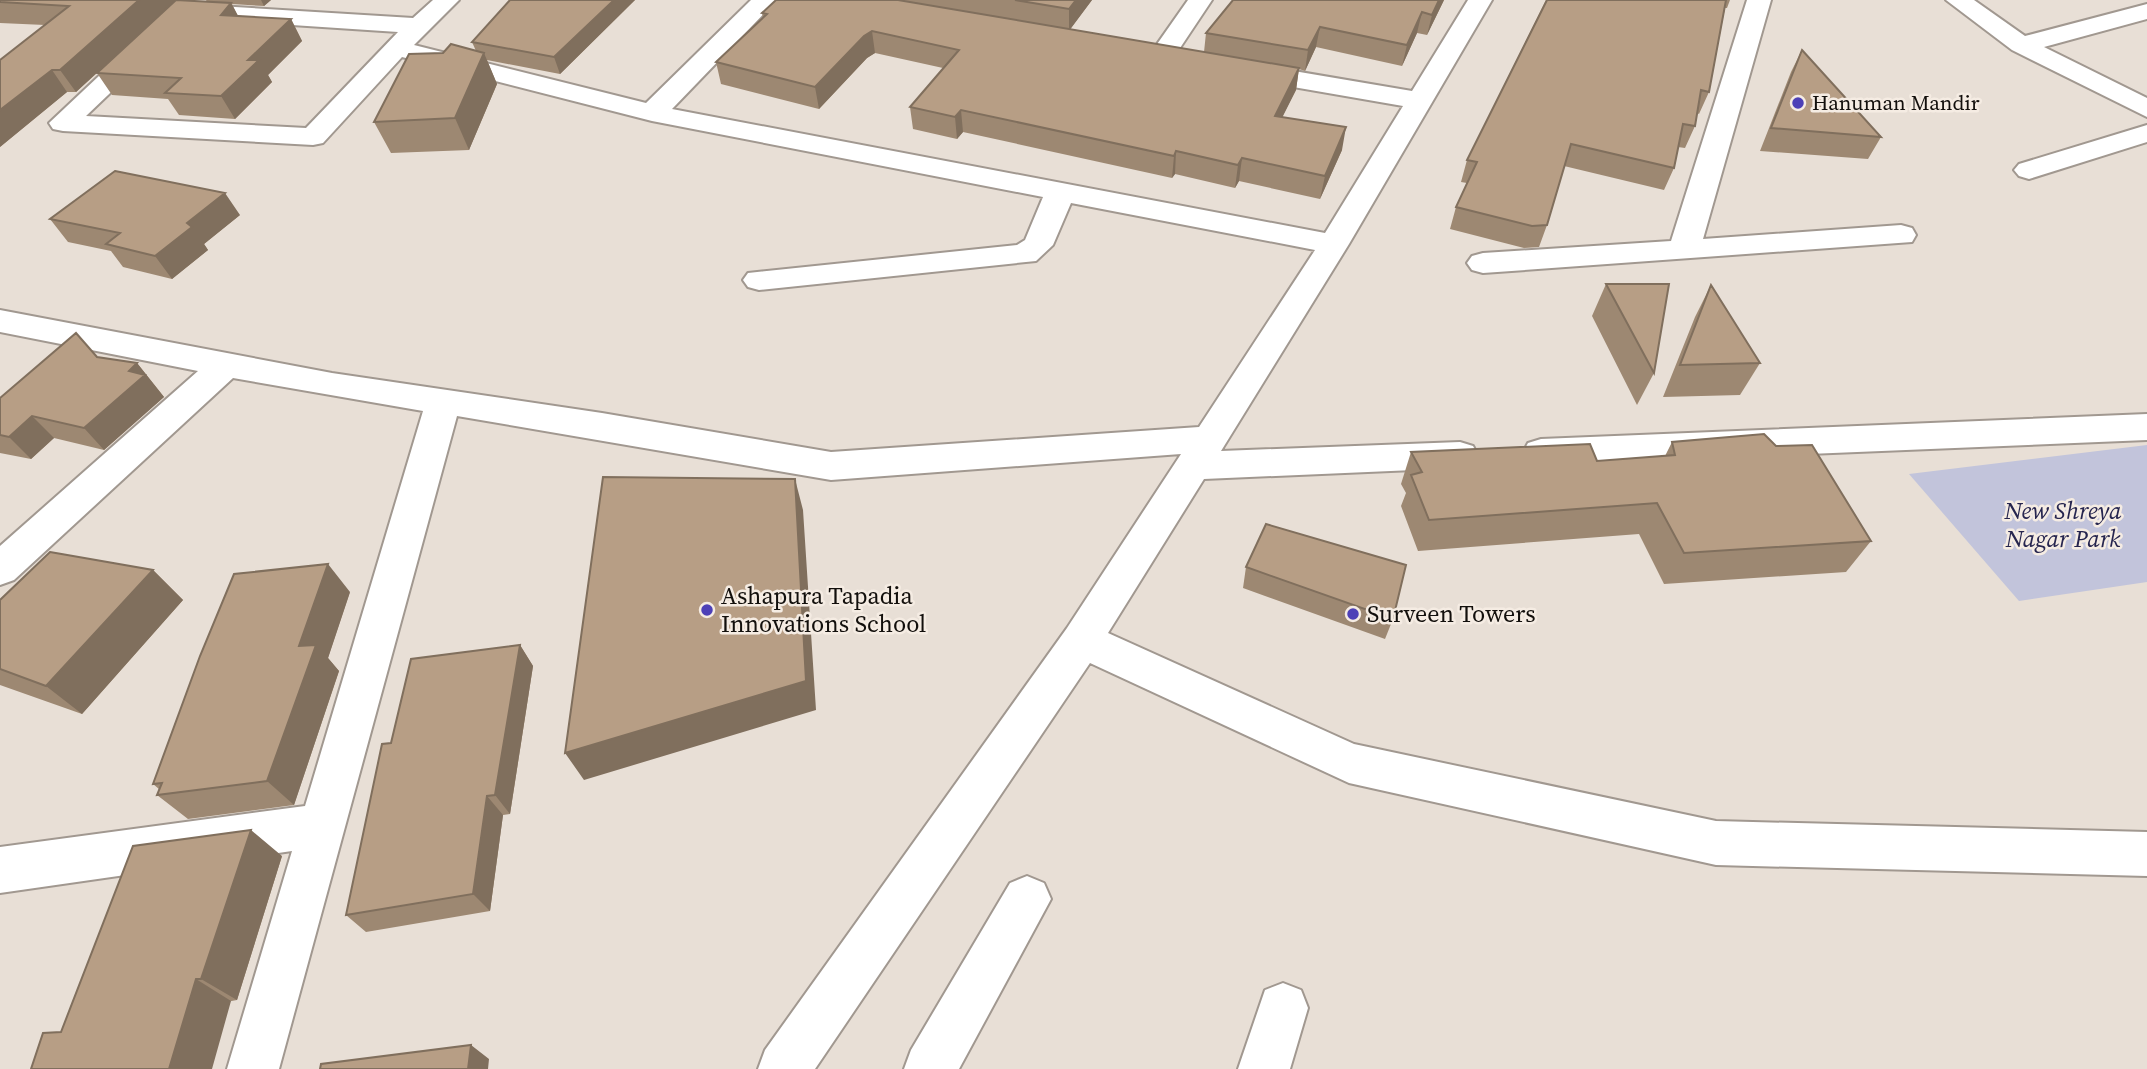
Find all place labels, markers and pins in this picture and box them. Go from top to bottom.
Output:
place label: Hanuman Mandir [1812,88,1980,117]
marker: Hanuman Mandir [1790,95,1806,111]
place label: Ashapura Tapadia Innovations School [721,579,926,640]
place label: Surveen Towers [1367,597,1536,630]
marker: Ashapura Tapadia Innovations School [699,602,715,618]
marker: Surveen Towers [1345,606,1361,622]

